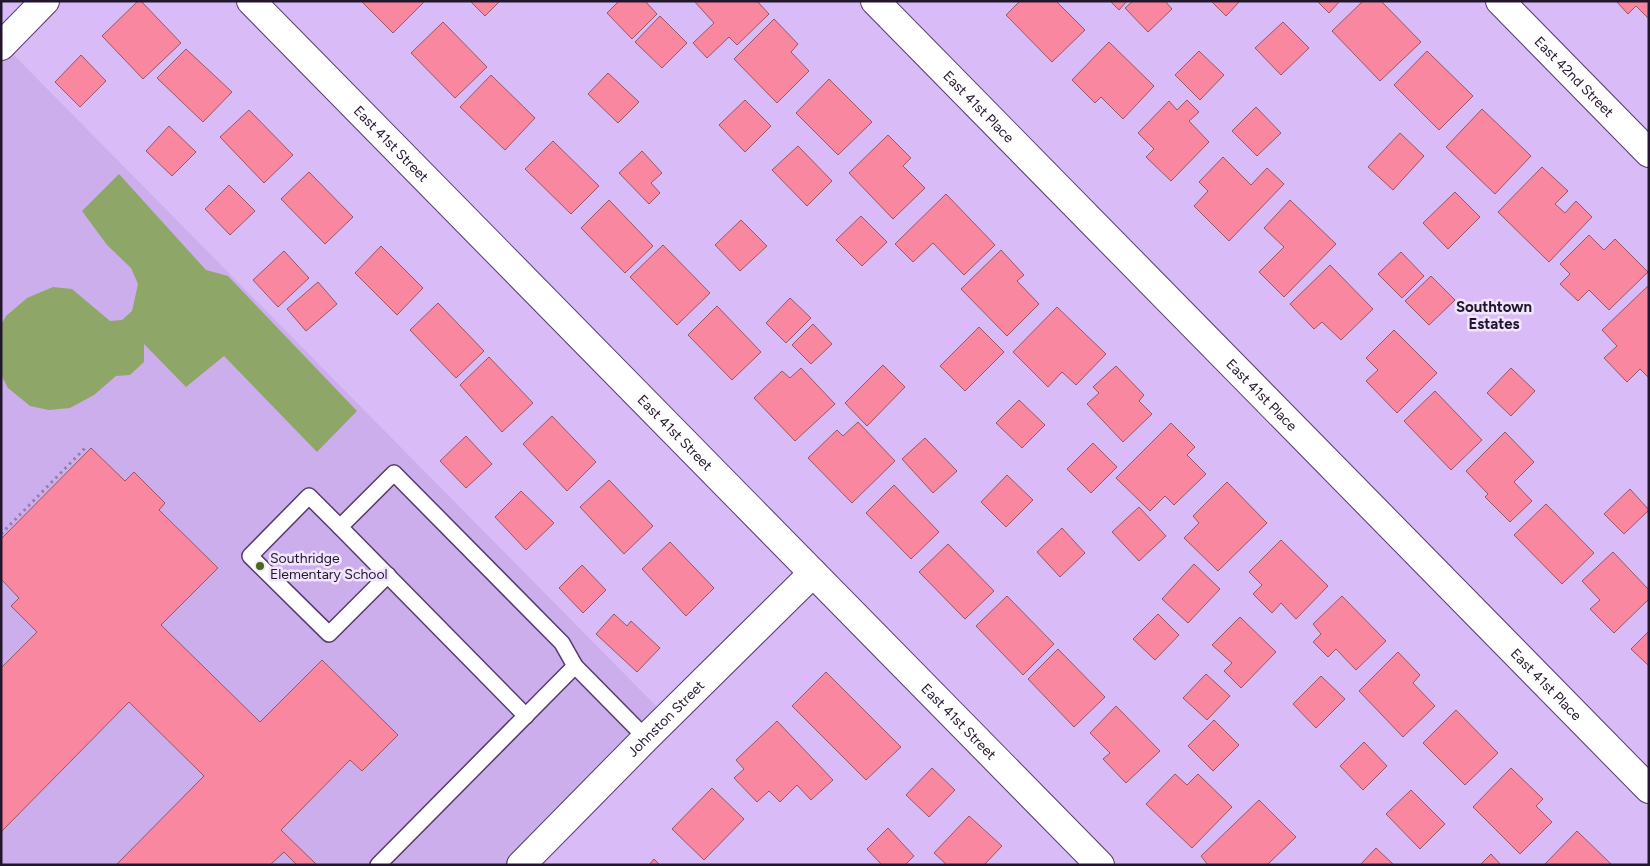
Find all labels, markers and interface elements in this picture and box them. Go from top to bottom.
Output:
street label: East 42nd Street [1531,33,1617,121]
street label: East 41st Place [939,67,1018,147]
street label: East 41st Street [350,102,432,186]
district label: Southtown Estates [1456,298,1532,333]
street label: East 41st Place [1222,356,1301,435]
street label: East 41st Street [634,391,716,474]
place label: Southridge Elementary School [270,550,388,583]
marker: Southridge Elementary School [254,560,266,572]
street label: East 41st Place [1507,645,1585,725]
street label: Johnston Street [624,677,708,761]
street label: East 41st Street [918,680,1000,763]

